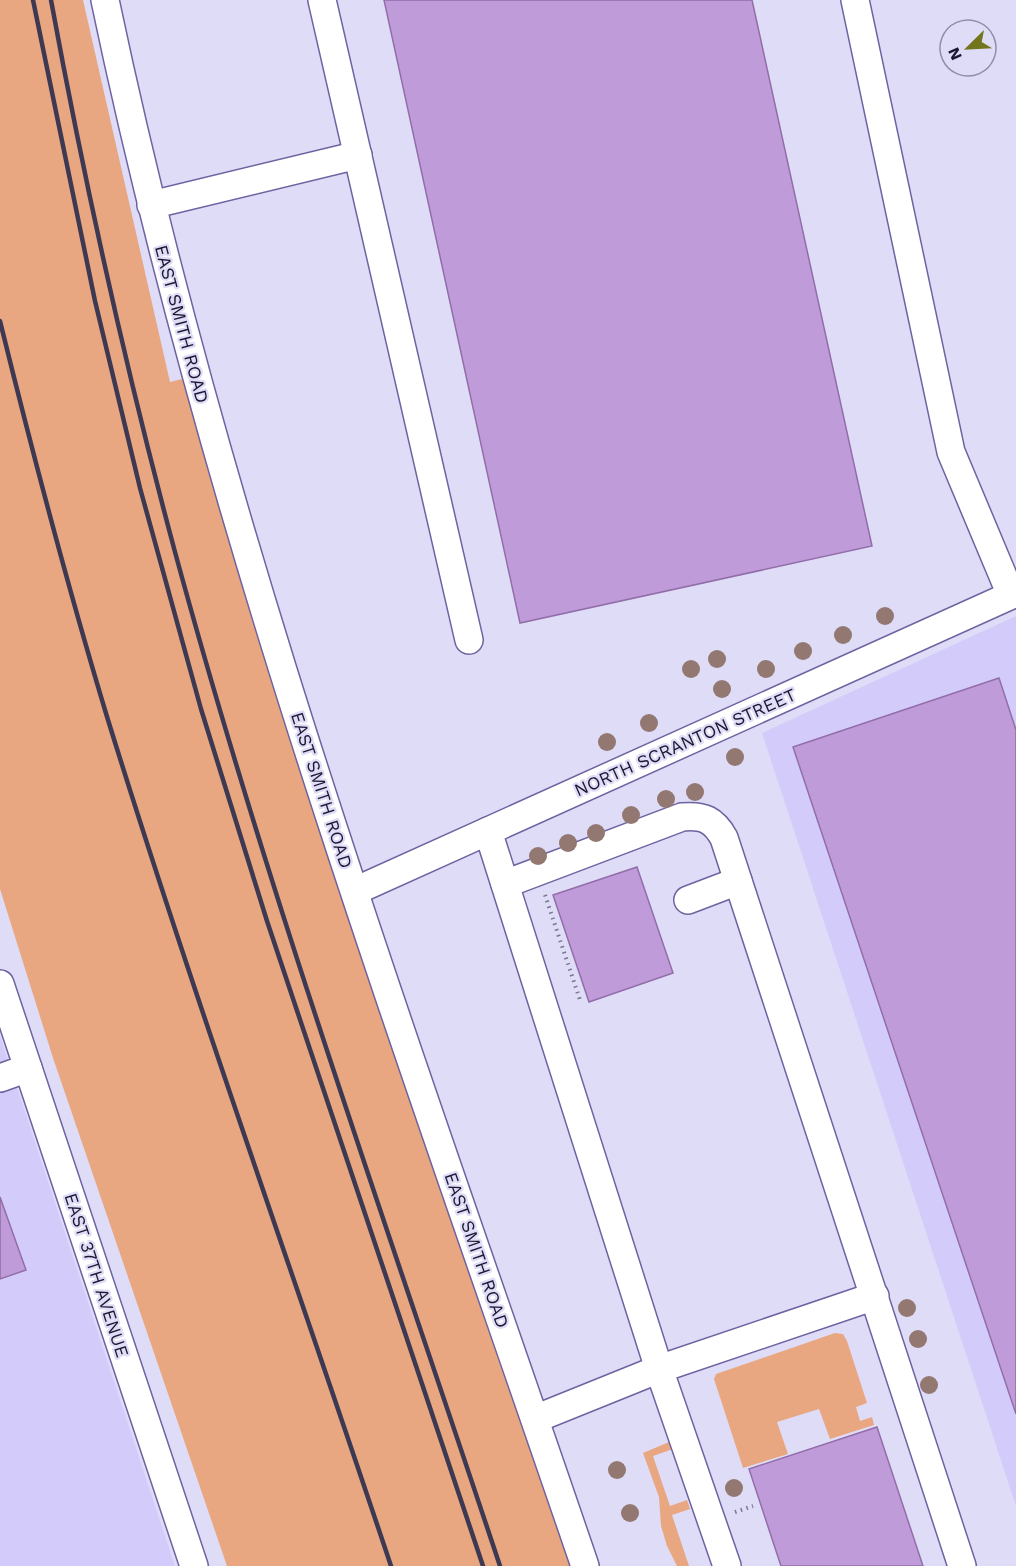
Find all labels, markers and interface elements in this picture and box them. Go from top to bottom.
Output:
north arrow [938,18,998,78]
text: N [944,45,966,63]
street label: EAST SMITH ROAD [151,243,213,405]
street label: NORTH SCRANTON STREET [571,683,799,800]
street label: EAST SMITH ROAD [287,709,357,871]
street label: EAST SMITH ROAD [441,1170,513,1330]
street label: EAST 37TH AVENUE [61,1190,133,1360]

